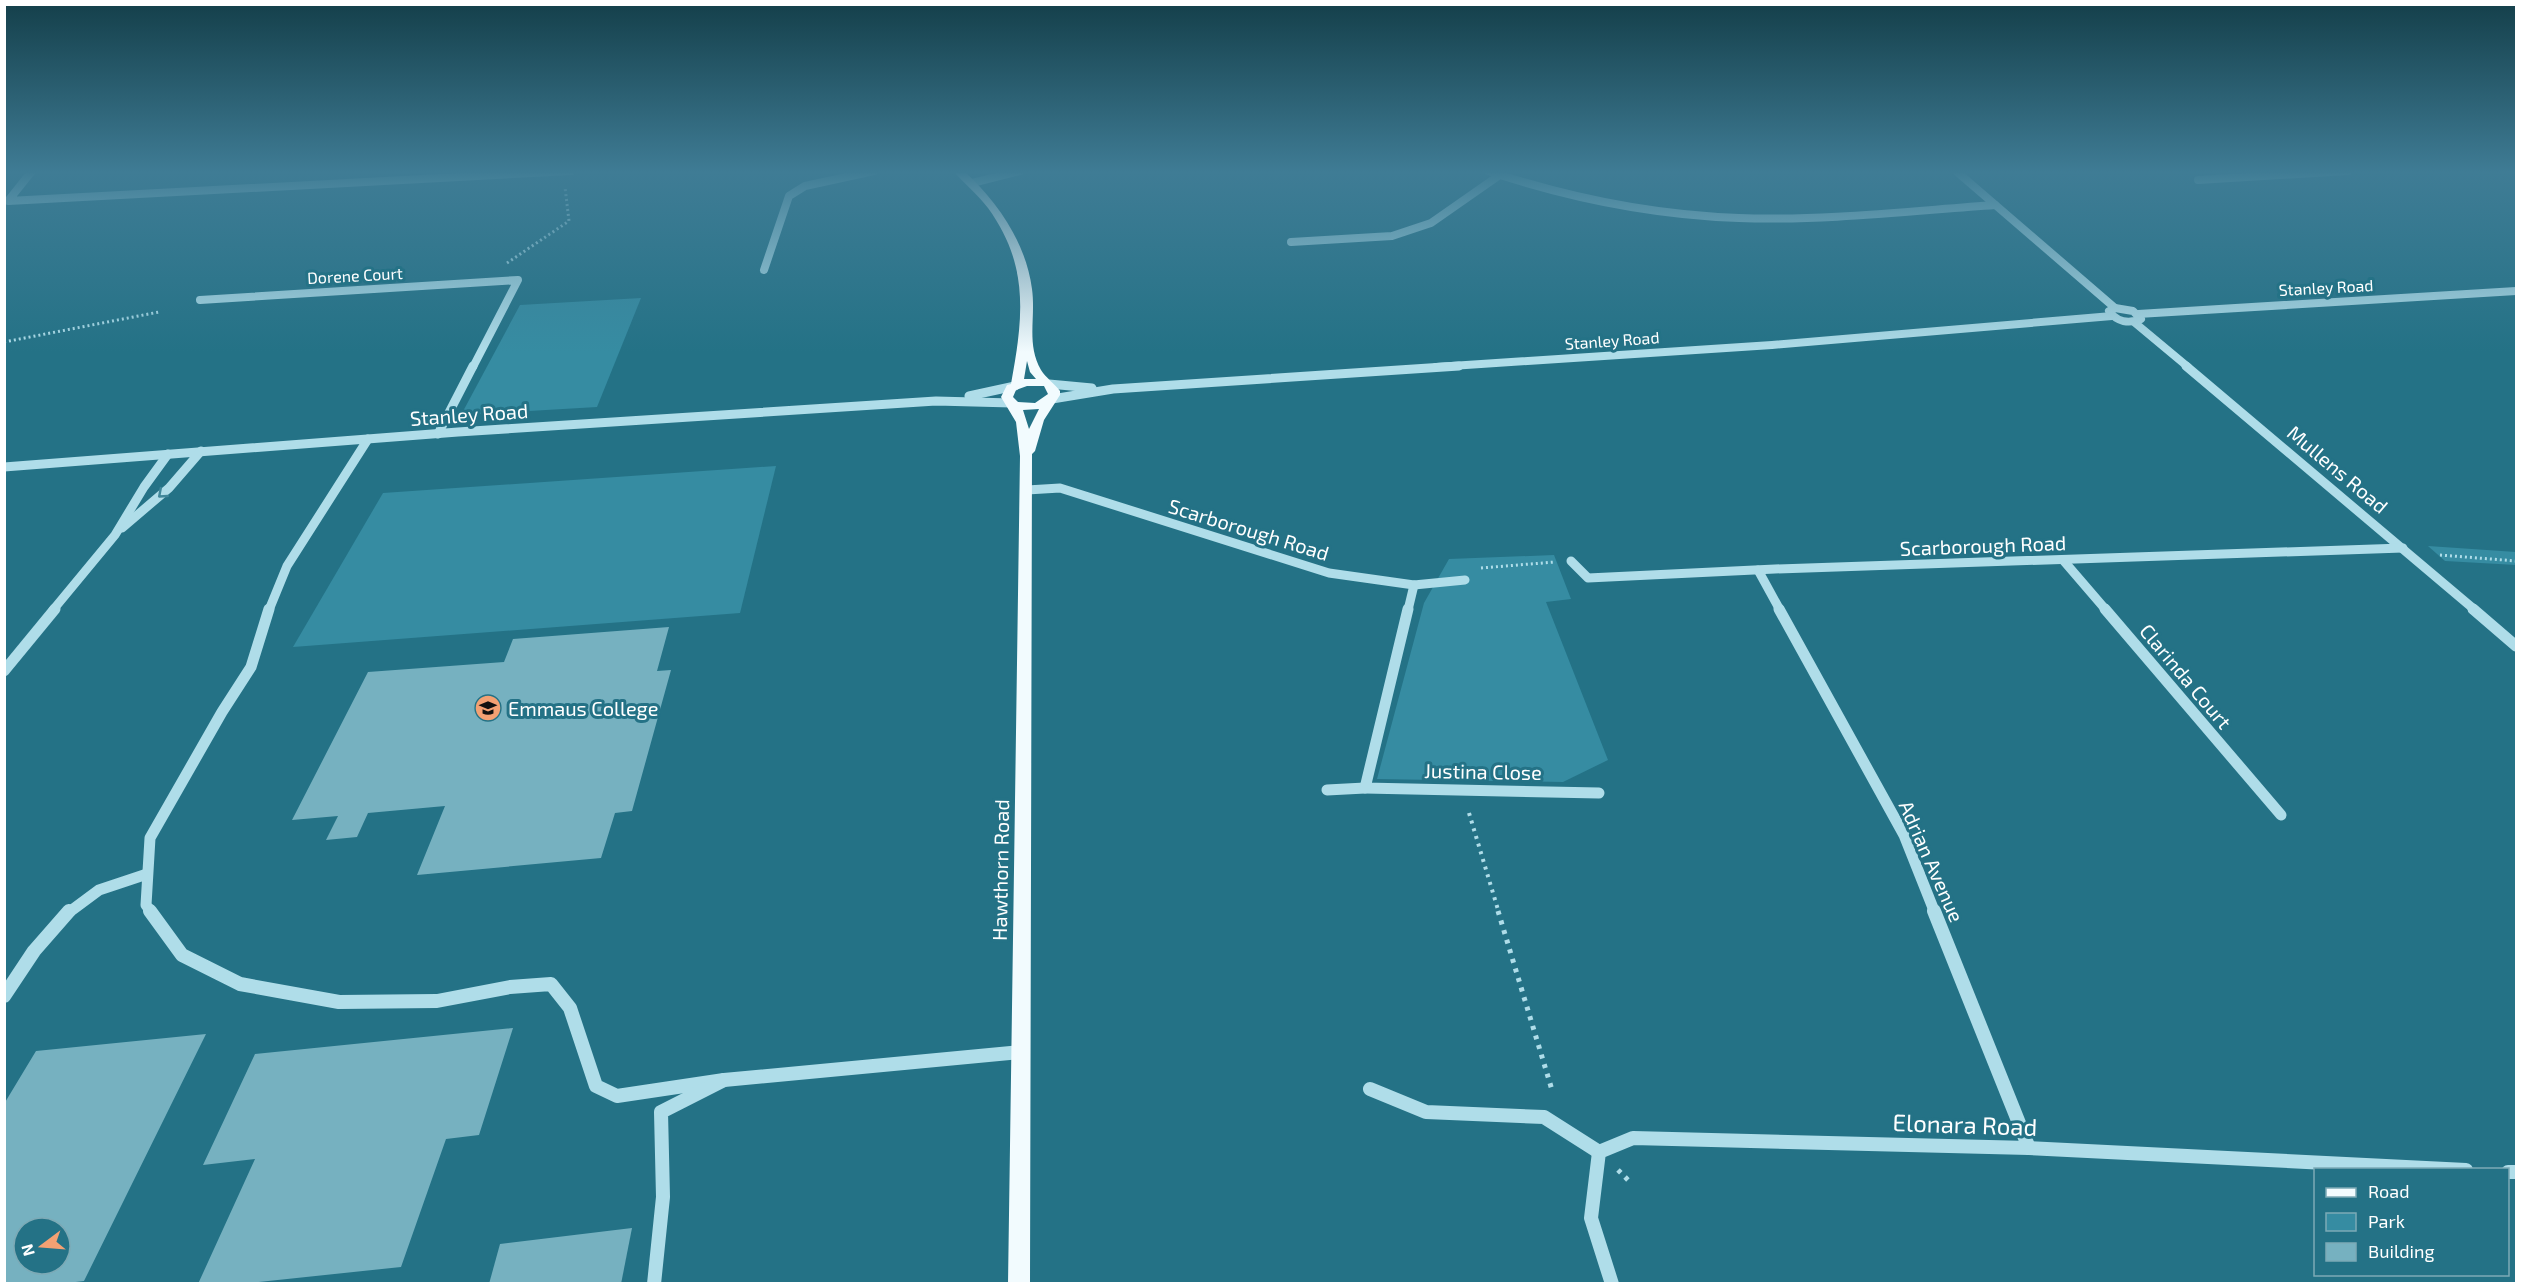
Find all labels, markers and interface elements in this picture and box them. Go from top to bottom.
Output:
street label: Dorene Court [307,263,403,287]
street label: Stanley Road [2278,275,2374,299]
street label: Stanley Road [1564,327,1660,353]
street label: Stanley Road [409,398,529,430]
street label: Mullens Road [2283,420,2393,518]
one-way arrow [158,487,169,498]
street label: Scarborough Road [1166,493,1332,565]
street label: Scarborough Road [1899,530,2067,560]
street label: Clarinda Court [2135,619,2237,734]
school or university icon: Emmaus College [473,693,503,723]
place label: Emmaus College [508,696,658,720]
street label: Justina Close [1424,758,1542,784]
street label: Adrian Avenue [1895,797,1969,925]
street label: Hawthorn Road [987,799,1013,941]
street label: Elonara Road [1892,1107,2038,1141]
legend [2314,1168,2509,1276]
text: Road [2368,1180,2409,1202]
text: Park [2368,1210,2405,1232]
north arrow [12,1216,72,1276]
text: Building [2368,1240,2435,1262]
text: N [16,1242,38,1258]

